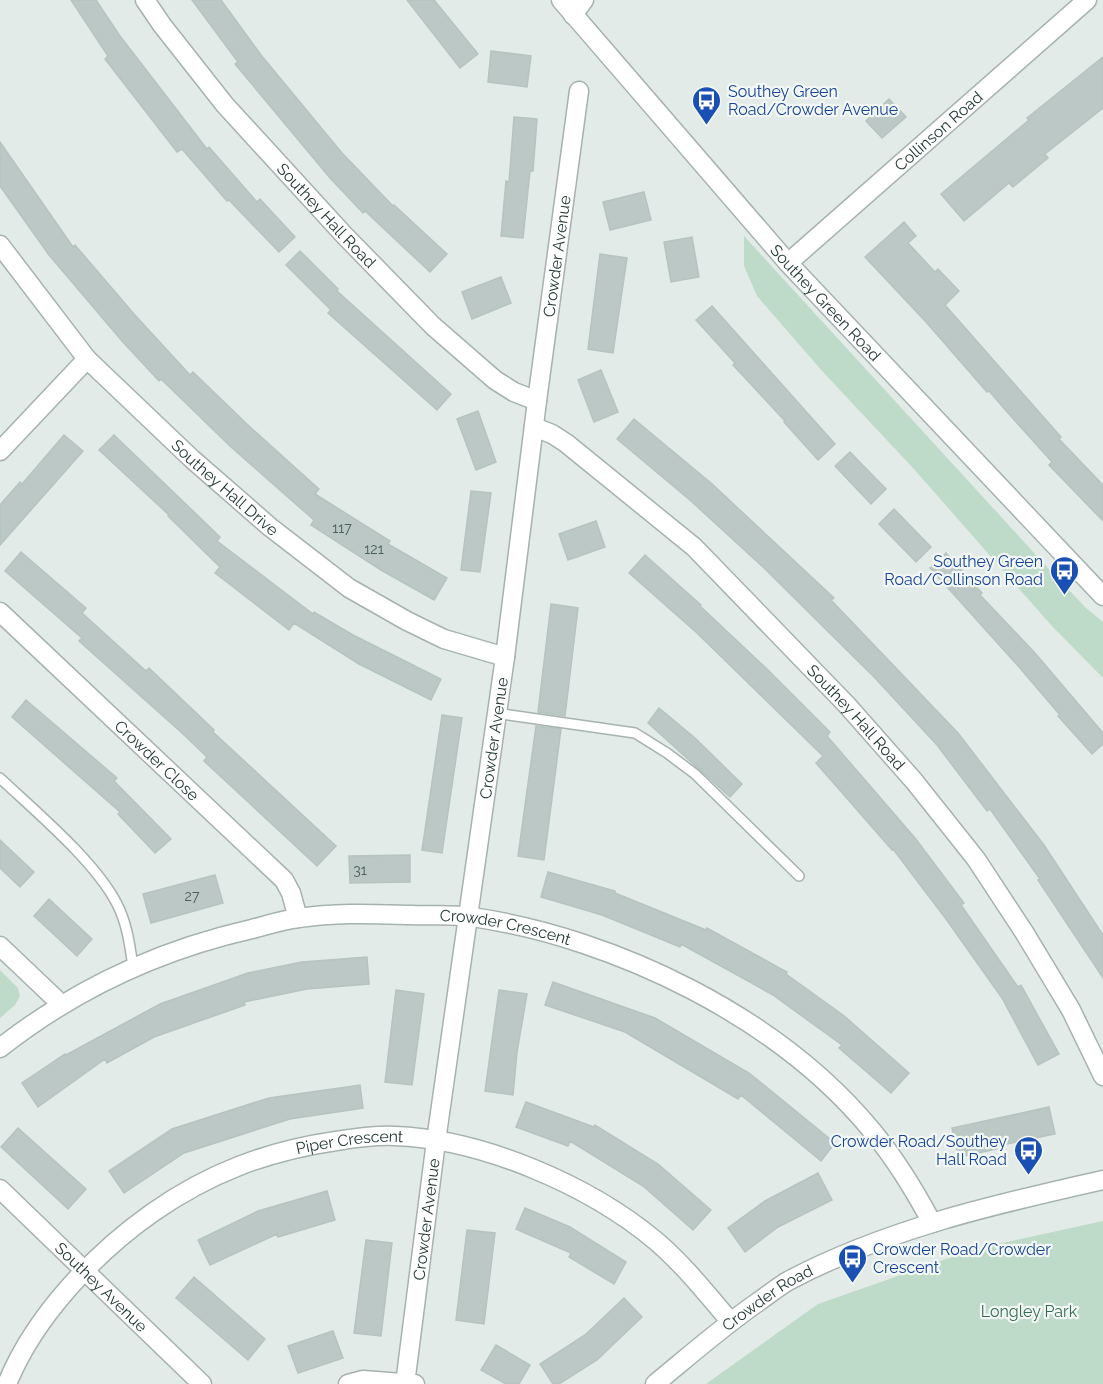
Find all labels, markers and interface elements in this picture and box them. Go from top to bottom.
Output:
place label: Southey Green Road/Crowder Avenue [728,82,898,119]
bus stop icon: Southey Green Road/Crowder Avenue [691,84,723,126]
street label: Collinson Road [890,87,986,175]
street label: Southey Hall Road [273,159,380,272]
street label: Crowder Avenue [539,194,574,318]
street label: Southey Green Road [767,240,885,365]
street label: Southey Hall Drive [168,435,282,539]
house number: 117 [332,520,352,536]
house number: 121 [364,541,384,557]
place label: Southey Green Road/Collinson Road [884,552,1043,589]
bus stop icon: Southey Green Road/Collinson Road [1048,554,1080,596]
street label: Southey Hall Road [803,660,909,774]
street label: Crowder Avenue [475,676,512,800]
street label: Crowder Close [111,716,203,805]
house number: 31 [353,862,367,878]
house number: 27 [185,888,200,904]
street label: Crowder Crescent [440,906,574,949]
street label: Piper Crescent [294,1126,404,1158]
place label: Crowder Road/Southey Hall Road [831,1132,1007,1169]
bus stop icon: Crowder Road/Southey Hall Road [1012,1134,1044,1176]
street label: Crowder Avenue [409,1157,443,1281]
street label: Southey Avenue [51,1238,151,1336]
place label: Crowder Road/Crowder Crescent [873,1240,1051,1277]
bus stop icon: Crowder Road/Crowder Crescent [836,1242,868,1284]
street label: Crowder Road [718,1261,816,1335]
park label: Longley Park [981,1302,1078,1321]

